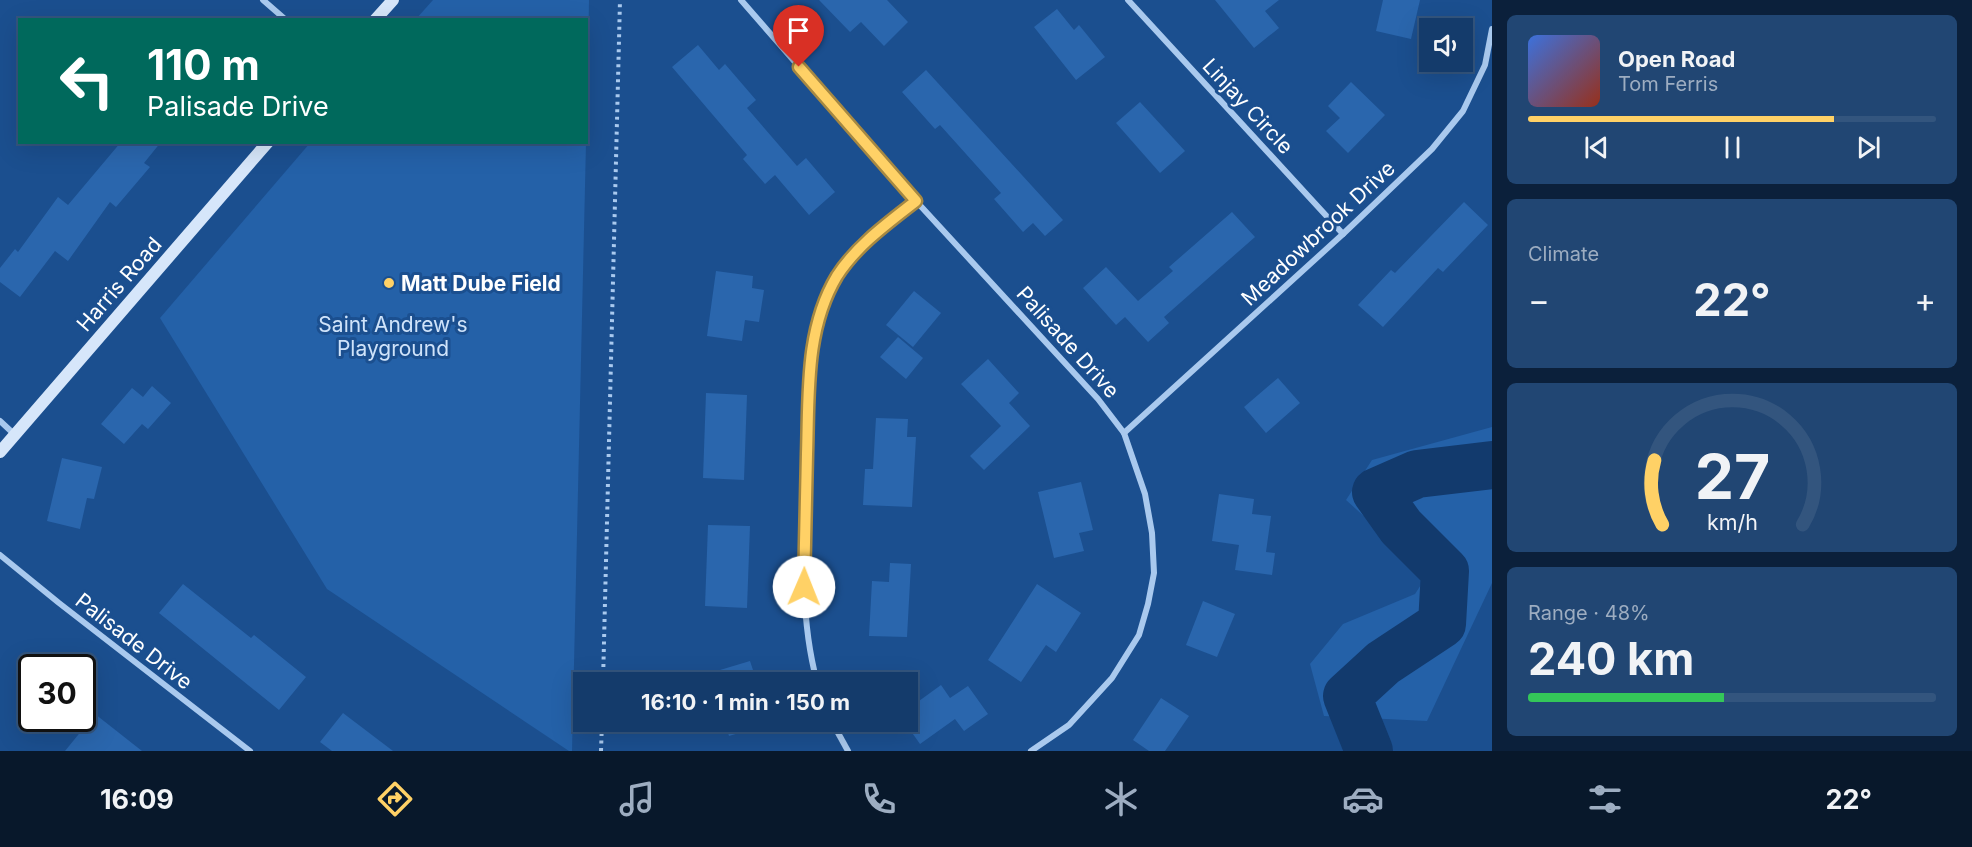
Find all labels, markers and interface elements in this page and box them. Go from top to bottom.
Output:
pin [773,5,824,67]
icon: arrive [782,14,815,47]
map controls [1419,18,1473,72]
button: sound [1419,18,1473,72]
text: 110 m [147,39,260,90]
icon: left [48,42,126,120]
text: Open Road [1618,46,1735,72]
street label: Linjay Circle [1198,53,1298,159]
text: Tom Ferris [1618,72,1718,96]
text: Palisade Drive [147,90,329,123]
icon: previous [1580,131,1613,164]
icon: pause [1716,131,1749,164]
icon: next [1852,131,1885,164]
street label: Meadowbrook Drive [1236,155,1400,311]
street label: Harris Road [71,232,167,336]
text: Climate [1528,242,1599,266]
place label: Matt Dube Field [401,271,561,296]
text: 22° [1693,272,1771,327]
marker: Matt Dube Field [382,276,396,290]
text: − [1528,280,1550,320]
text: + [1914,280,1936,320]
street label: Palisade Drive [1011,281,1125,403]
park label: Saint Andrew's Playground [318,312,468,361]
text: 27 [1694,439,1770,514]
text: km/h [1707,509,1757,535]
position arrow [772,555,836,619]
street label: Palisade Drive [71,588,197,694]
text: Range · 48% [1528,601,1650,625]
text: 240 km [1528,631,1694,686]
speed limit sign: 30 [18,654,96,732]
text: 16:10 · 1 min · 150 m [641,689,850,715]
icon: directions [374,778,416,820]
icon: music [616,778,658,820]
icon: phone [858,778,900,820]
icon: climate [1100,778,1142,820]
icon: car [1342,778,1384,820]
icon: filters [1584,778,1626,820]
text: 16:09 [100,783,174,816]
text: 22° [1826,783,1872,816]

